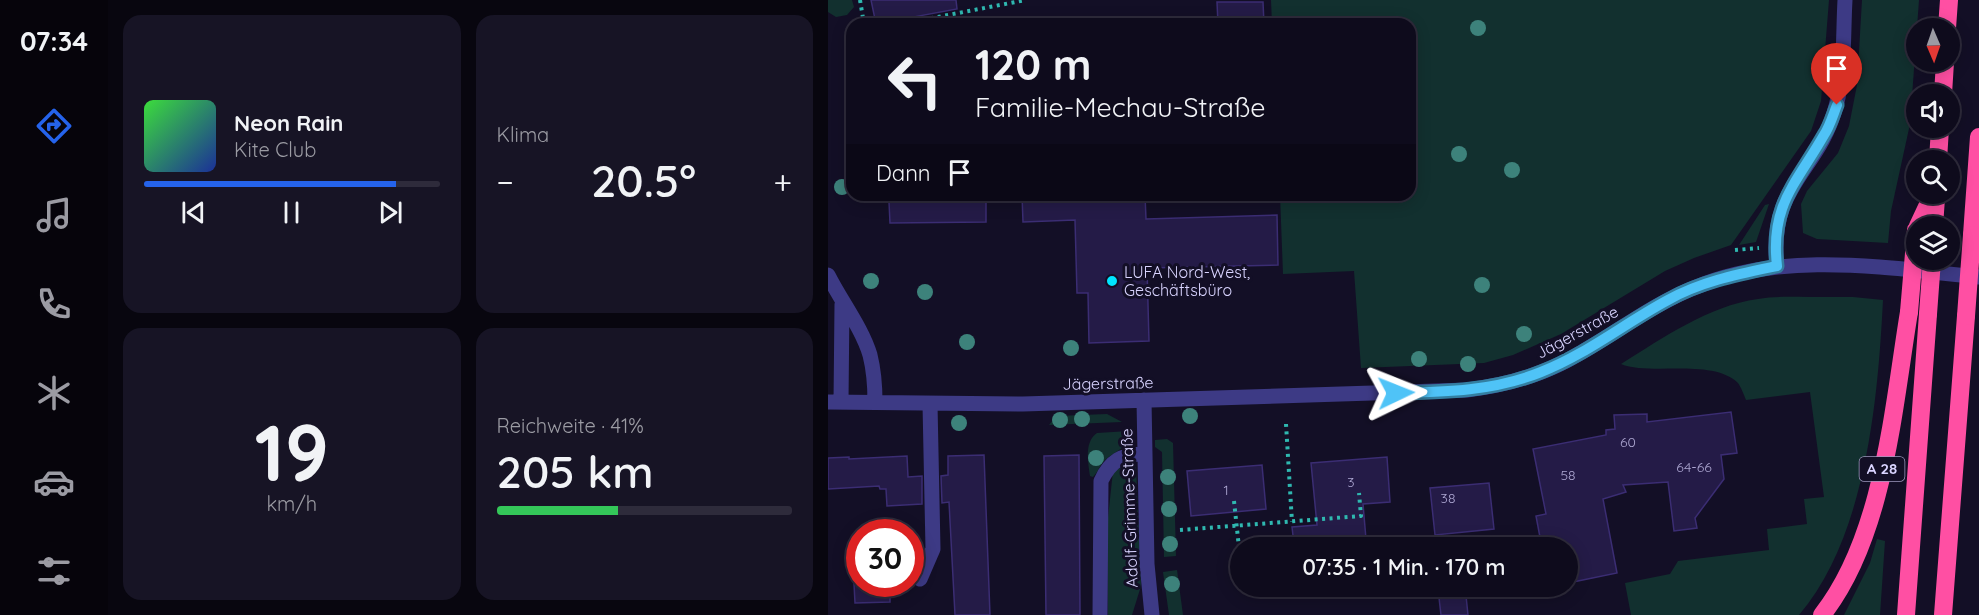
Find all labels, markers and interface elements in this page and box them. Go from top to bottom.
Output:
north arrow [1906,18,1960,72]
map controls [1906,18,1960,270]
text: 07:34 [20,24,88,58]
text: 120 m [975,38,1092,91]
icon: left [876,42,954,120]
pin [1811,43,1862,105]
icon: arrive [1820,52,1853,85]
button: sound [1906,84,1960,138]
text: Familie-Mechau-Straße [975,90,1266,124]
icon: directions [33,105,75,147]
text: Neon Rain [234,109,343,137]
text: Klima [497,122,549,147]
text: Kite Club [234,137,316,162]
button: search [1906,150,1960,204]
text: 20.5° [591,152,696,208]
icon: arrive [943,156,976,189]
text: Dann [876,159,931,187]
text: − [497,161,514,202]
text: + [773,161,792,202]
icon: music [33,194,75,236]
icon: previous [177,196,210,229]
icon: pause [275,196,308,229]
icon: next [374,196,407,229]
button: layers [1906,216,1960,270]
place label: LUFA Nord-West, Geschäftsbüro [1124,262,1250,300]
marker: LUFA Nord-West, Geschäftsbüro [1105,274,1119,288]
icon: phone [33,283,75,325]
street label: Jägerstraße [1532,301,1622,363]
position arrow [1364,361,1428,425]
icon: climate [33,372,75,414]
street label: Jägerstraße [1062,372,1154,394]
text: 19 [254,403,329,501]
text: Reichweite · 41% [497,413,644,438]
street label: Adolf-Grimme-Straße [1116,428,1142,588]
house number: 60 [1620,433,1636,451]
text: 205 km [497,443,654,499]
road number: A 28 [1860,457,1904,481]
house number: 64-66 [1676,458,1712,476]
icon: car [33,461,75,503]
house number: 58 [1560,466,1576,484]
house number: 3 [1347,473,1355,491]
house number: 1 [1223,481,1229,499]
house number: 38 [1441,489,1455,507]
text: km/h [266,491,317,516]
speed limit sign: 30 [846,519,924,597]
icon: filters [33,550,75,592]
text: 07:35 · 1 Min. · 170 m [1302,553,1506,581]

